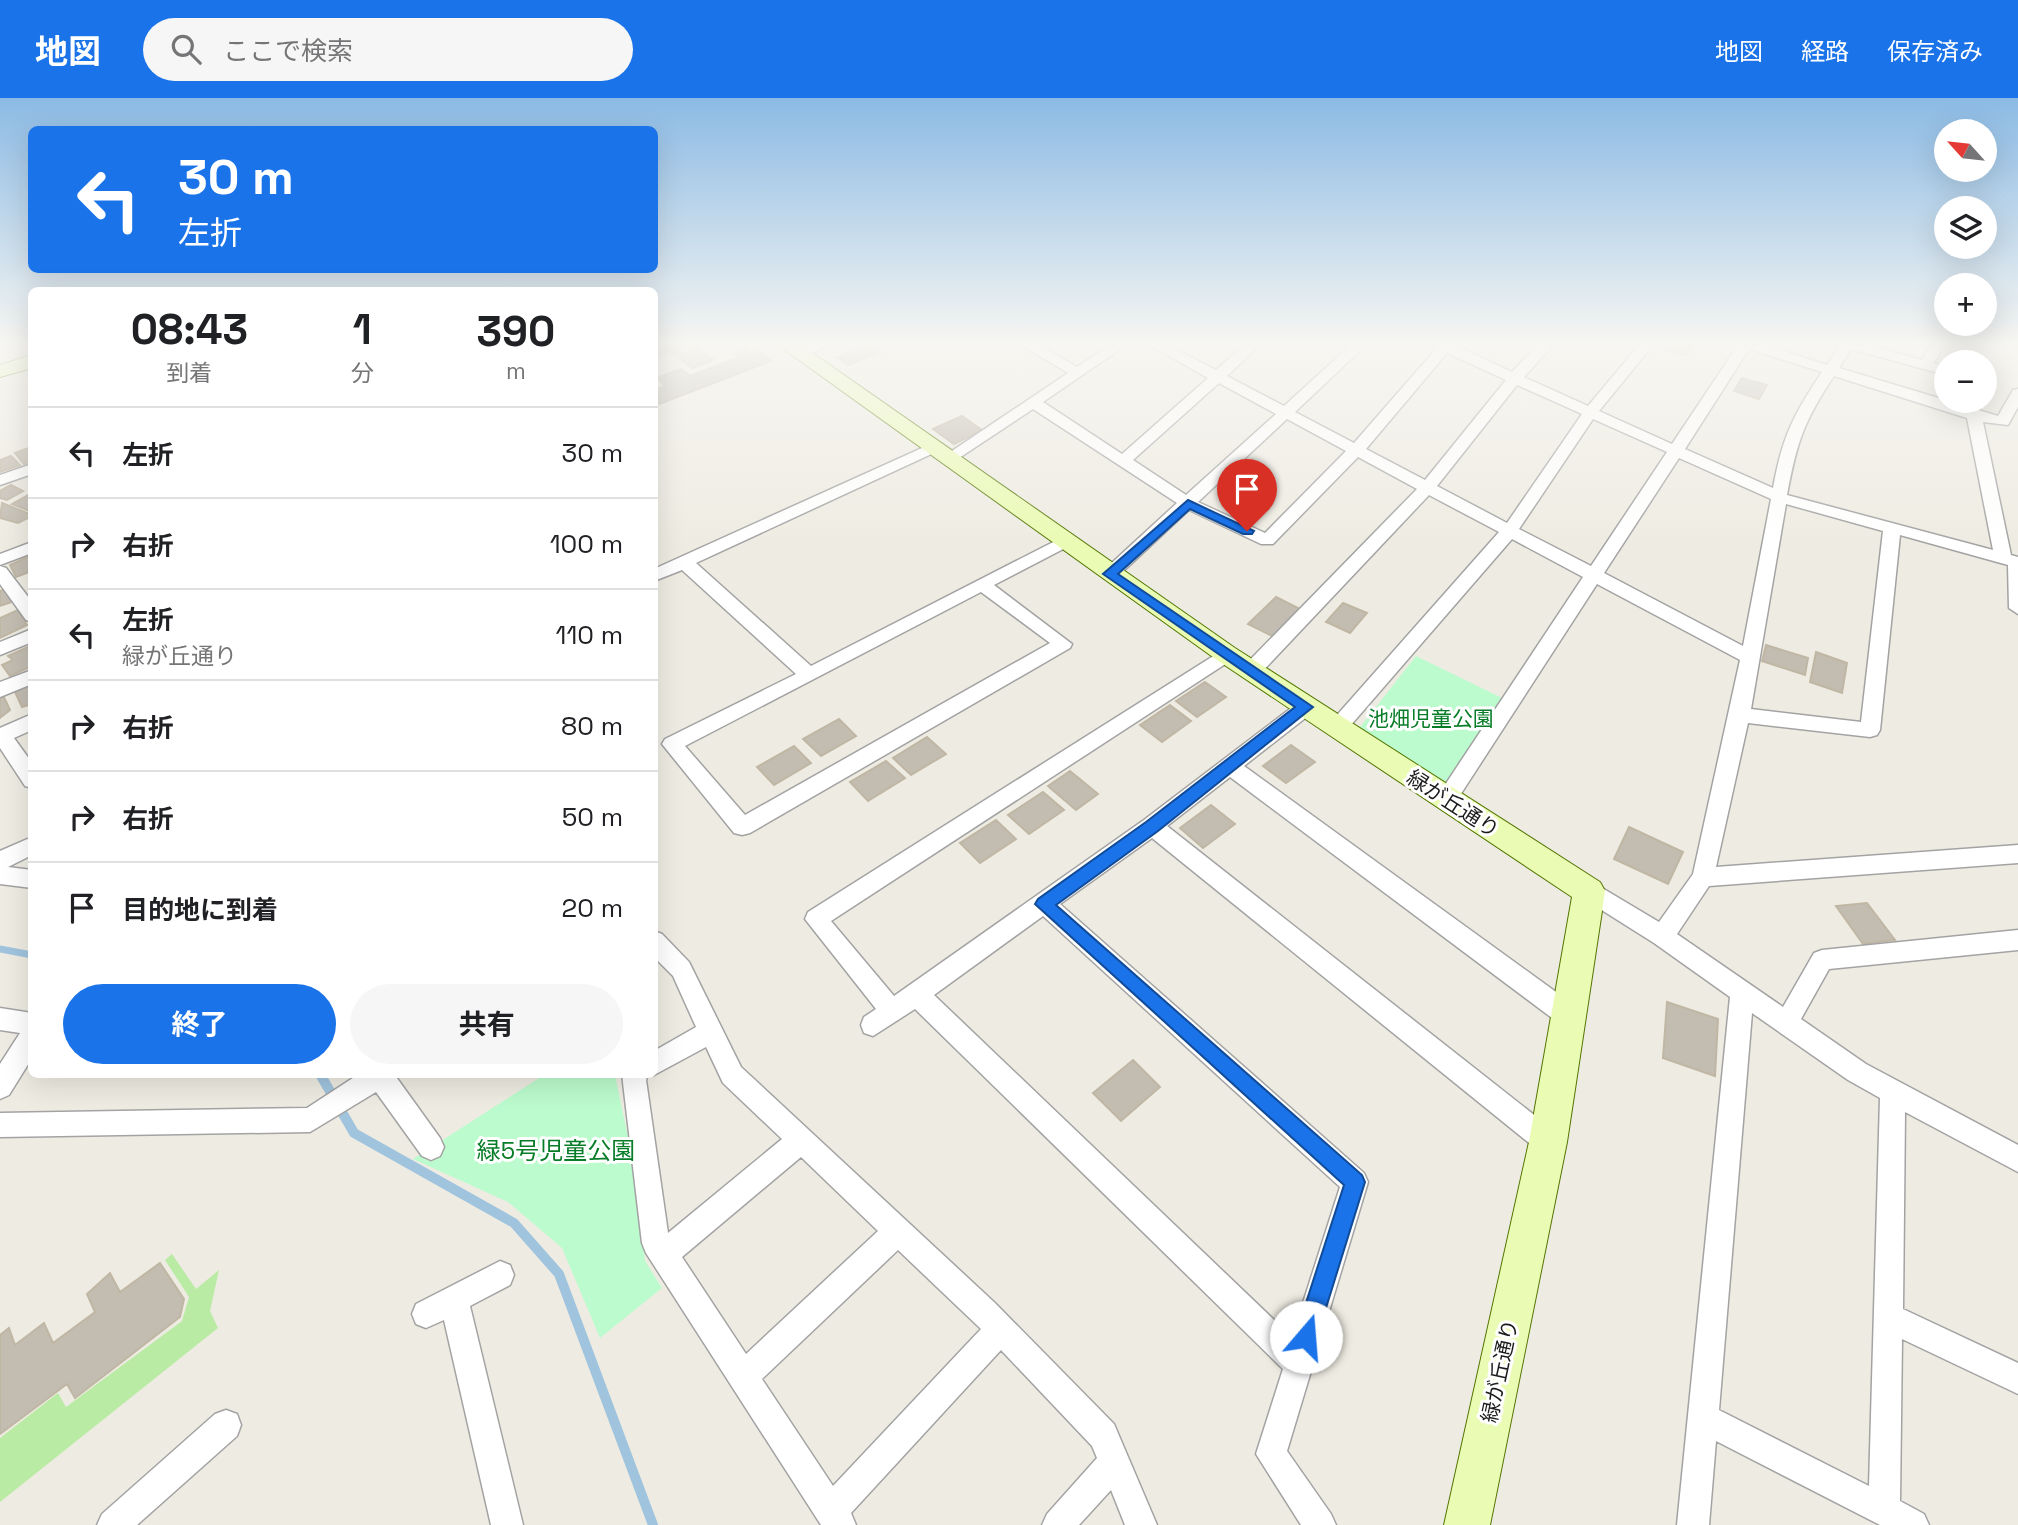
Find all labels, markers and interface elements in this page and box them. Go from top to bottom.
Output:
search box [143,18,633,81]
icon: search [167,30,205,68]
text: 地図 [35,31,101,73]
text: ここで検索 [223,34,353,68]
text: 地図 [1715,36,1763,67]
text: 経路 [1801,36,1849,67]
text: 保存済み [1887,36,1983,67]
north arrow [1934,119,1997,182]
map controls [1934,119,1997,413]
text: 30 m [178,146,294,208]
icon: left [63,154,154,245]
button: layers [1934,196,1997,259]
text: 左折 [178,213,242,253]
button: + [1934,273,1997,336]
text: 08:43 [131,303,248,356]
text: 1 [353,303,372,356]
text: 390 [476,305,555,358]
button: − [1934,350,1997,413]
text: m [506,356,526,386]
text: 到着 [166,358,212,388]
text: 分 [351,358,374,388]
icon: left [63,434,101,472]
text: 30 m [562,436,623,470]
text: 左折 [122,438,174,472]
pin [1217,459,1277,531]
icon: arrive [1228,470,1266,508]
icon: right [63,525,101,563]
text: 100 m [550,527,623,561]
text: 右折 [122,529,174,563]
text: 左折 [122,603,174,637]
icon: left [63,616,101,654]
text: 110 m [556,618,623,652]
text: 緑が丘通り [122,641,237,671]
park label: 池畑児童公園 [1368,705,1494,732]
icon: right [63,707,101,745]
text: 80 m [561,709,623,743]
text: 右折 [122,711,174,745]
street label: 緑が丘通り [1402,764,1505,843]
icon: right [63,798,101,836]
text: 50 m [562,800,623,834]
text: 右折 [122,802,174,836]
icon: arrive [63,889,101,927]
text: 20 m [562,891,623,925]
text: 目的地に到着 [122,893,278,927]
button: 終了 [63,984,336,1064]
button: 共有 [350,984,623,1064]
park label: 緑5号児童公園 [477,1135,635,1166]
position arrow [1269,1300,1343,1374]
street label: 緑が丘通り [1475,1317,1524,1425]

